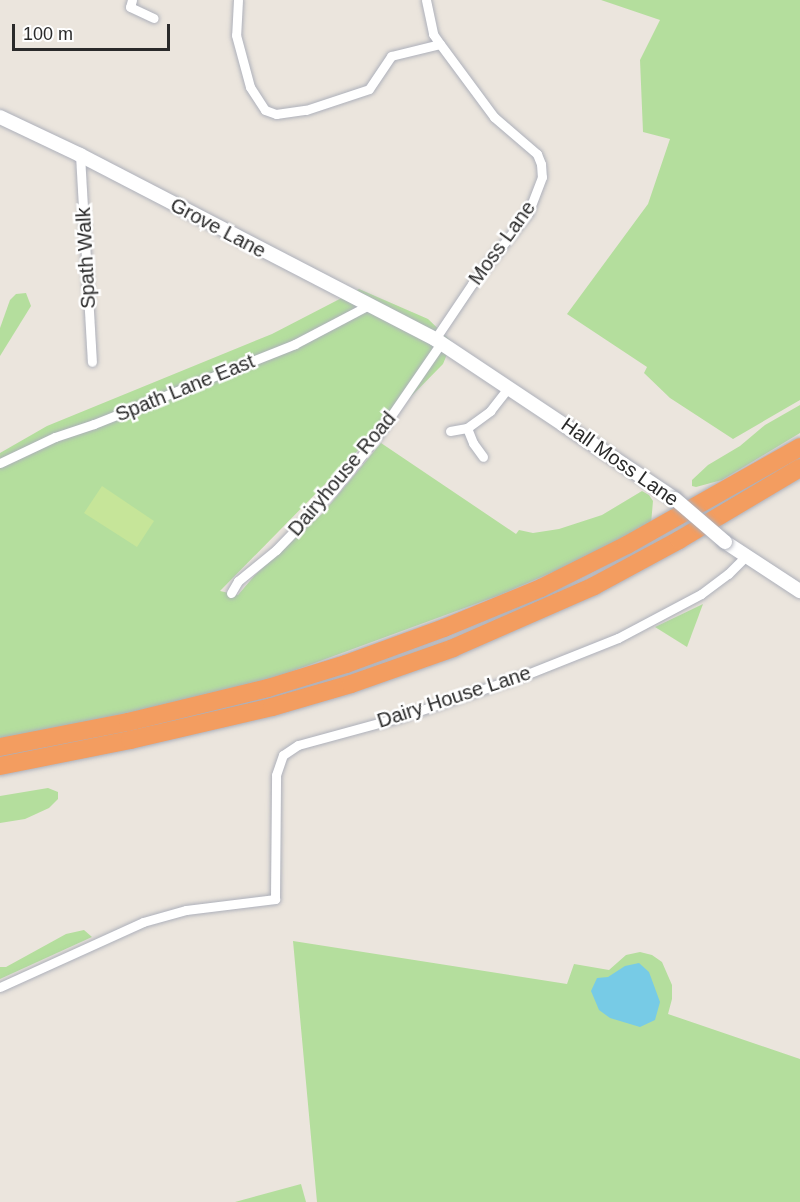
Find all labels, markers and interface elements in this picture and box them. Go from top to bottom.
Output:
scale bar [15,12,172,50]
text: 100 m [23,24,73,44]
street label: Grove Lane [166,193,270,263]
street label: Moss Lane [464,196,540,290]
street label: Spath Walk [71,207,101,309]
street label: Spath Lane East [112,349,258,427]
street label: Dairyhouse Road [283,407,401,541]
street label: Hall Moss Lane [557,413,683,511]
street label: Dairy House Lane [374,661,534,733]

